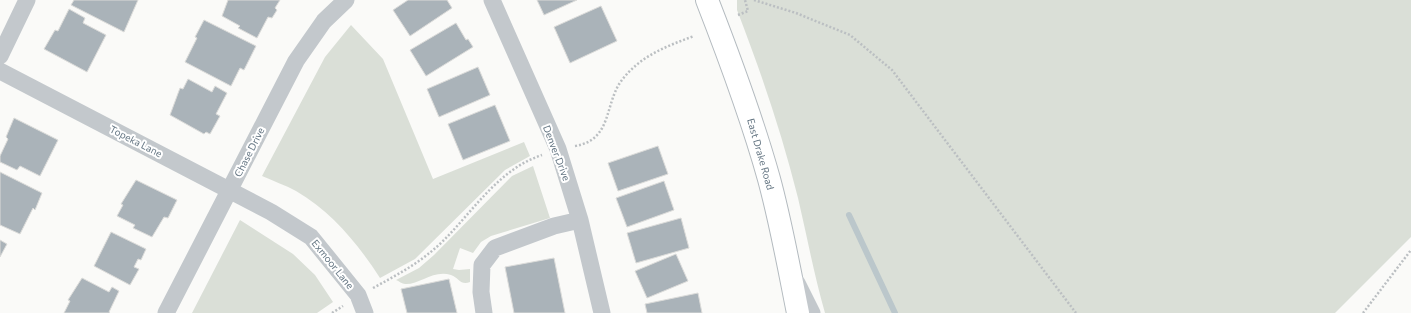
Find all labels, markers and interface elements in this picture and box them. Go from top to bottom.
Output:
street label: East Drake Road [745,117,777,191]
street label: Topeka Lane [108,123,164,159]
street label: Denver Drive [541,124,573,182]
street label: Chase Drive [231,125,267,179]
street label: Exmoor Lane [310,237,356,291]

